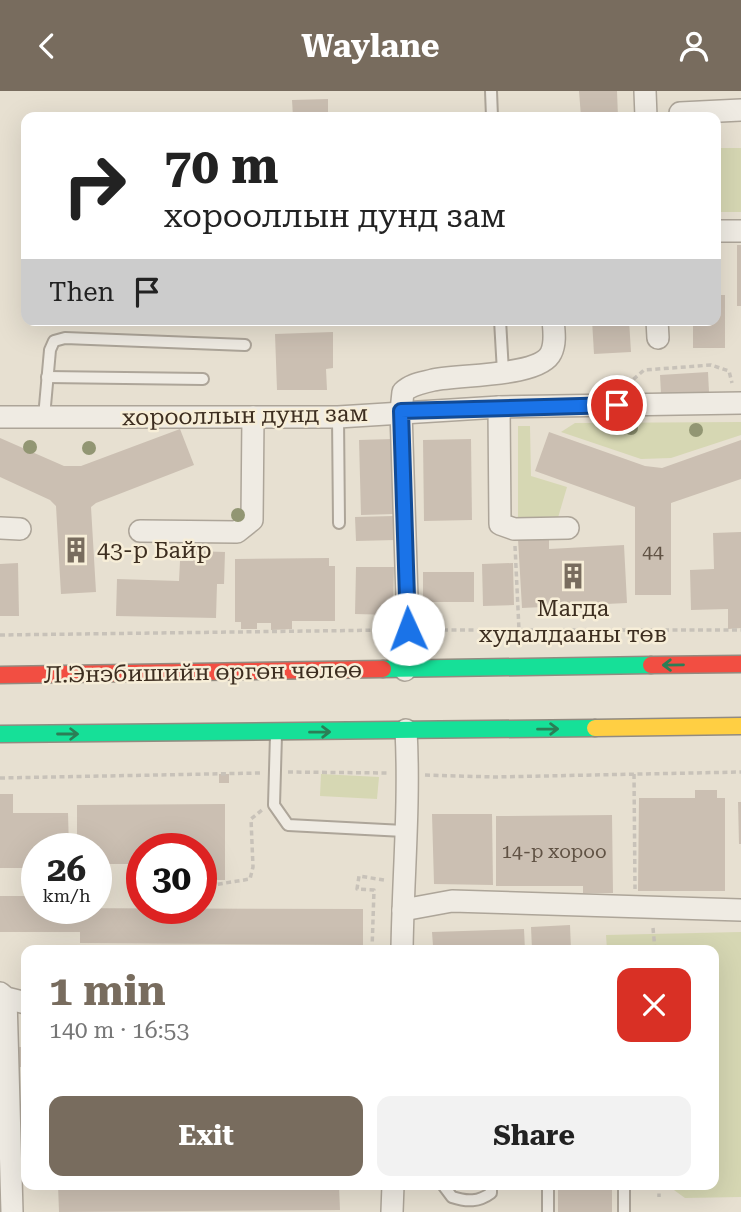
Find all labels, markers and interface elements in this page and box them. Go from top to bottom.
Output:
icon: back [28,27,66,65]
text: Waylane [301,27,440,65]
icon: person [675,27,713,65]
text: 70 m [164,138,279,195]
icon: right [49,140,140,231]
text: хорооллын дунд зам [164,197,506,235]
icon: arrive [128,273,166,311]
text: Then [49,277,114,307]
pin [587,375,647,435]
icon: arrive [598,386,636,424]
street label: хорооллын дунд зам [122,400,368,431]
building icon: 43-р Байр [61,535,91,565]
place label: 43-р Байр [97,537,211,564]
house number: 44 [642,540,664,563]
building icon: Магда худалдааны төв [558,561,588,591]
position arrow [371,592,445,666]
place label: Магда худалдааны төв [479,595,667,648]
street label: Л.Энэбишийн өргөн чөлөө [44,656,362,689]
one-way arrow [662,658,685,672]
one-way arrow [536,722,559,735]
one-way arrow [308,725,331,739]
one-way arrow [56,727,79,741]
speed limit sign: 30 [126,833,217,924]
house number: 14-р хороо [501,840,607,863]
text: 26 [47,849,86,890]
text: km/h [42,885,91,906]
text: 1 min [49,966,166,1015]
button: close [617,968,691,1042]
text: 140 m · 16:53 [49,1017,189,1044]
button: Exit [49,1096,363,1176]
button: Share [377,1096,691,1176]

